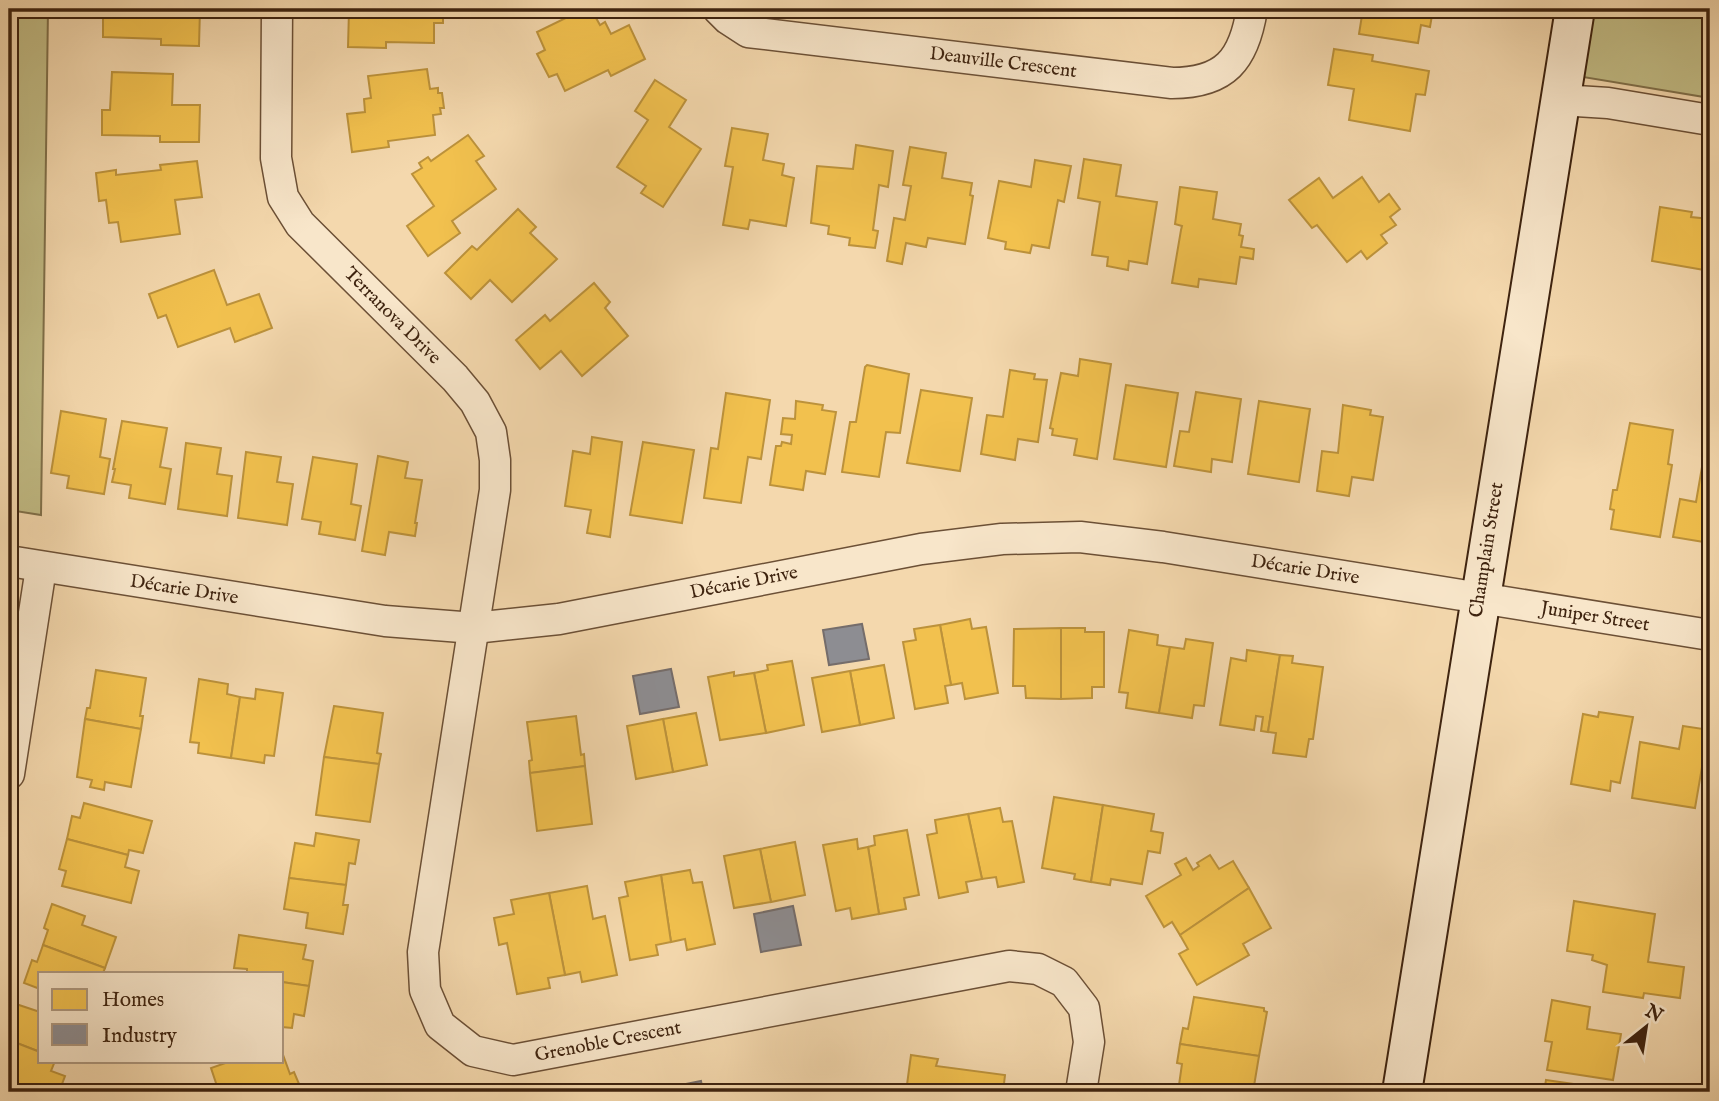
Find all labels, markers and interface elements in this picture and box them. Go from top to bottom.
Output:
street label: Deauville Crescent [928,42,1078,84]
street label: Terranova Drive [338,262,446,370]
street label: Champlain Street [1464,480,1510,619]
street label: Décarie Drive [1249,550,1361,590]
street label: Décarie Drive [688,561,800,605]
street label: Décarie Drive [128,570,240,610]
street label: Juniper Street [1537,596,1651,637]
legend [38,972,284,1062]
text: Homes [102,987,164,1014]
north arrow [1610,992,1680,1062]
text: N [1640,999,1667,1029]
street label: Grenoble Crescent [533,1016,684,1068]
text: Industry [102,1023,178,1050]

